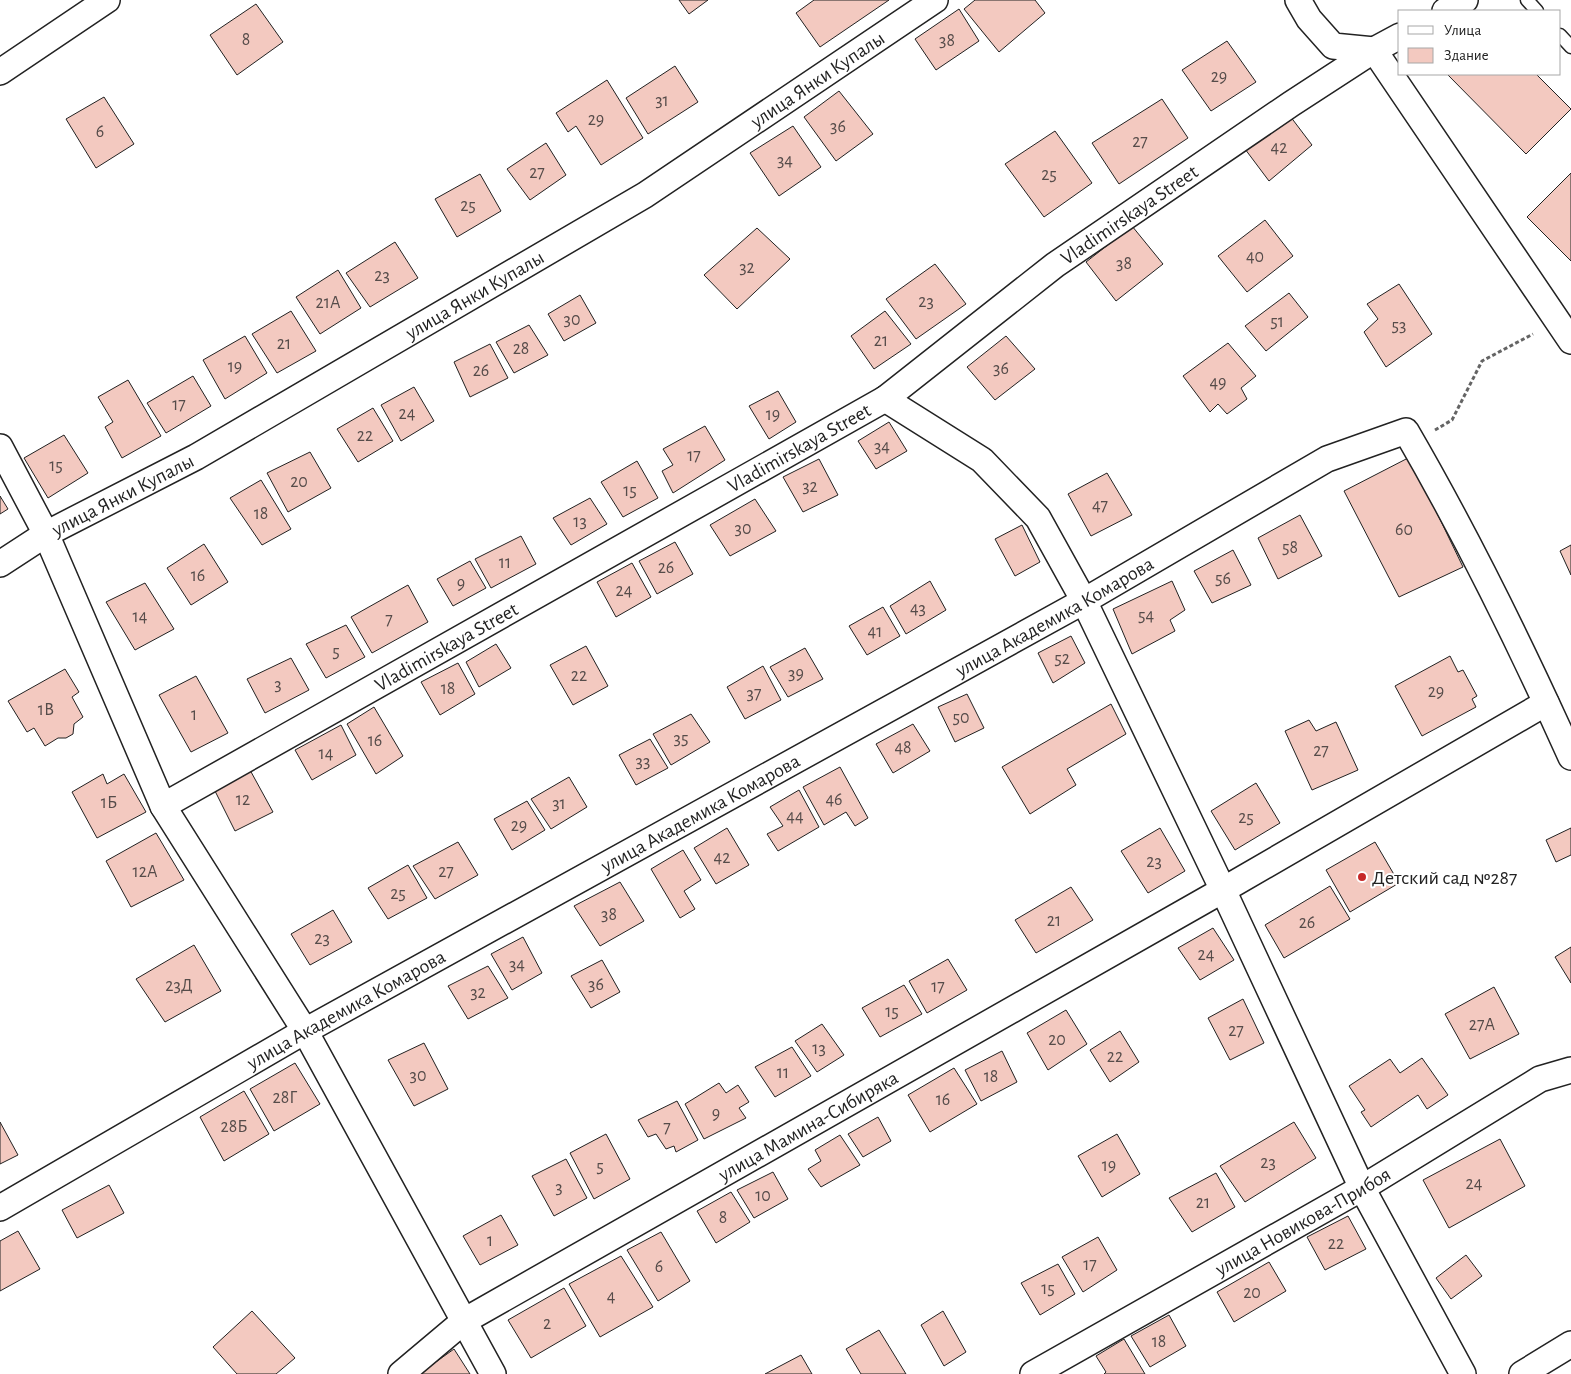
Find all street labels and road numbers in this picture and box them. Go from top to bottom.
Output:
street label: улица Янки Купалы [746,28,888,133]
street label: Vladimirskaya Street [1058,161,1202,269]
street label: улица Янки Купалы [402,247,548,344]
street label: Vladimirskaya Street [724,400,875,497]
street label: улица Янки Купалы [48,451,197,541]
street label: улица Академика Комарова [952,554,1157,681]
street label: Vladimirskaya Street [372,599,522,695]
street label: улица Академика Комарова [597,751,803,877]
street label: улица Академика Комарова [243,947,449,1074]
street label: улица Мамина-Сибиряка [715,1068,902,1186]
street label: улица Новикова-Прибоя [1211,1164,1394,1280]

